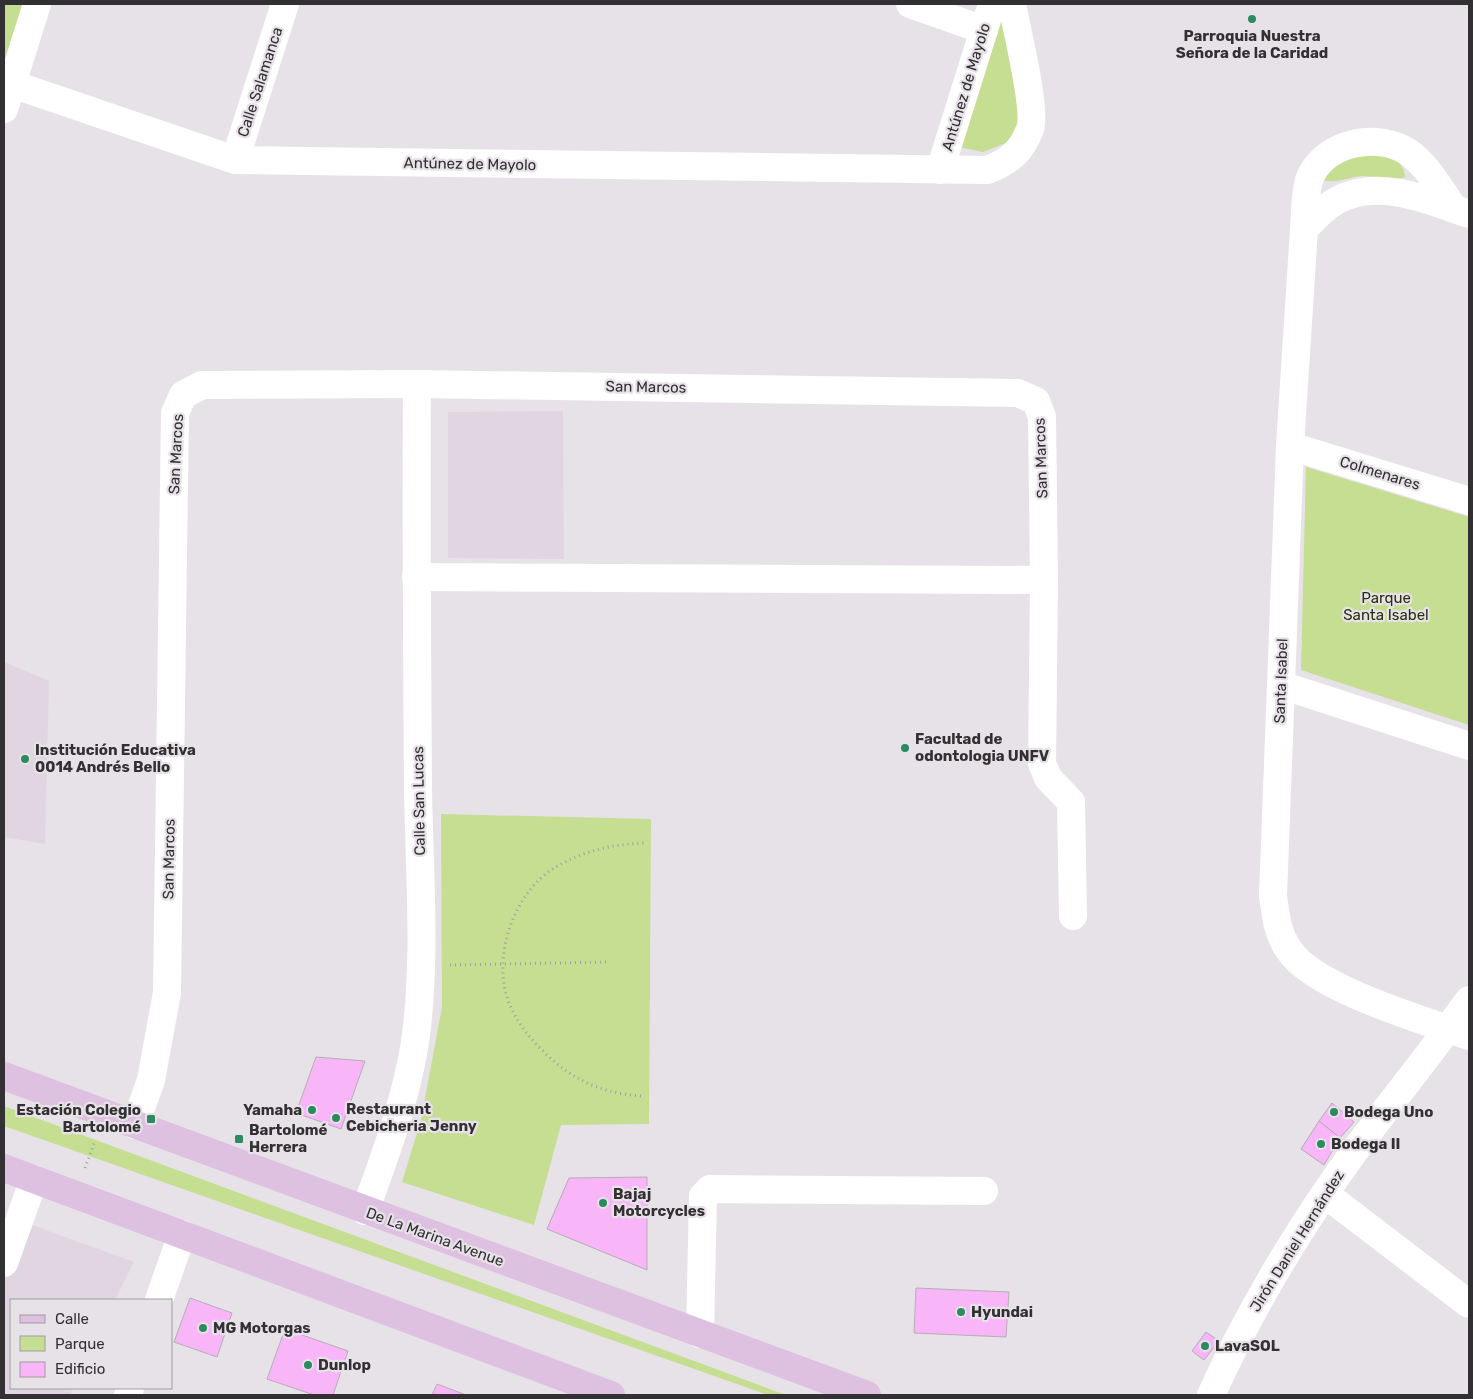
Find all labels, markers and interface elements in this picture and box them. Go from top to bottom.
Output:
marker: Parroquia Nuestra Señora de la Caridad [1246,13,1258,25]
street label: Antúnez de Mayolo [938,21,994,153]
street label: Calle Salamanca [234,25,286,139]
place label: Parroquia Nuestra Señora de la Caridad [1176,27,1328,62]
street label: Antúnez de Mayolo [404,154,536,174]
street label: San Marcos [606,377,687,397]
street label: San Marcos [165,413,187,495]
street label: San Marcos [1031,417,1051,499]
street label: Colmenares [1338,452,1423,494]
park label: Parque Santa Isabel [1343,589,1429,624]
street label: Santa Isabel [1271,638,1291,724]
place label: Facultad de odontologia UNFV [915,730,1050,765]
place label: Institución Educativa 0014 Andrés Bello [35,741,196,776]
marker: Facultad de odontologia UNFV [899,742,911,754]
street label: Calle San Lucas [409,746,429,856]
marker: Institución Educativa 0014 Andrés Bello [19,753,31,765]
street label: San Marcos [159,818,179,899]
place label: Restaurant Cebicheria Jenny [346,1100,477,1135]
place label: Estación Colegio Bartolomé [16,1101,141,1136]
place label: Yamaha [243,1101,302,1119]
place label: Bodega Uno [1344,1103,1433,1121]
marker: Yamaha [306,1104,318,1116]
marker: Bodega Uno [1328,1106,1340,1118]
marker: Restaurant Cebicheria Jenny [330,1112,342,1124]
marker: Estación Colegio Bartolomé [145,1113,157,1125]
place label: Bartolomé Herrera [249,1121,328,1156]
marker: Bartolomé Herrera [233,1133,245,1145]
place label: Bodega II [1331,1135,1400,1153]
marker: Bodega II [1315,1138,1327,1150]
street label: Jirón Daniel Hernández [1246,1167,1348,1315]
place label: Bajaj Motorcycles [613,1185,705,1220]
marker: Bajaj Motorcycles [597,1197,609,1209]
street label: De La Marina Avenue [364,1204,506,1270]
legend [10,1299,172,1389]
place label: Hyundai [971,1303,1033,1321]
marker: Hyundai [955,1306,967,1318]
text: Calle [55,1310,89,1328]
place label: MG Motorgas [213,1319,311,1337]
marker: MG Motorgas [197,1322,209,1334]
text: Parque [55,1335,105,1353]
place label: LavaSOL [1215,1337,1280,1355]
marker: LavaSOL [1199,1340,1211,1352]
place label: Dunlop [318,1356,371,1374]
marker: Dunlop [302,1359,314,1371]
text: Edificio [55,1360,105,1378]

